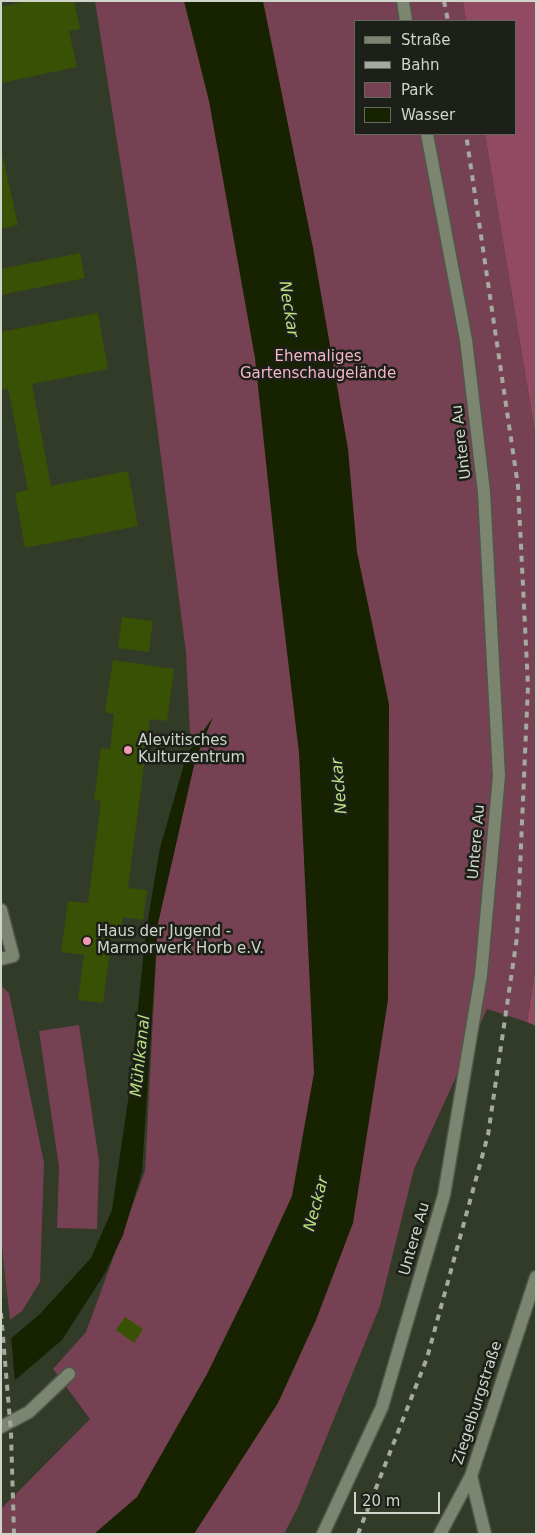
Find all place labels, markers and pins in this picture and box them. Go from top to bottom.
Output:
place label: Alevitisches Kulturzentrum [138,732,245,767]
marker: Alevitisches Kulturzentrum [122,744,134,756]
place label: Haus der Jugend - Marmorwerk Horb e.V. [97,923,264,958]
marker: Haus der Jugend - Marmorwerk Horb e.V. [81,935,93,947]

